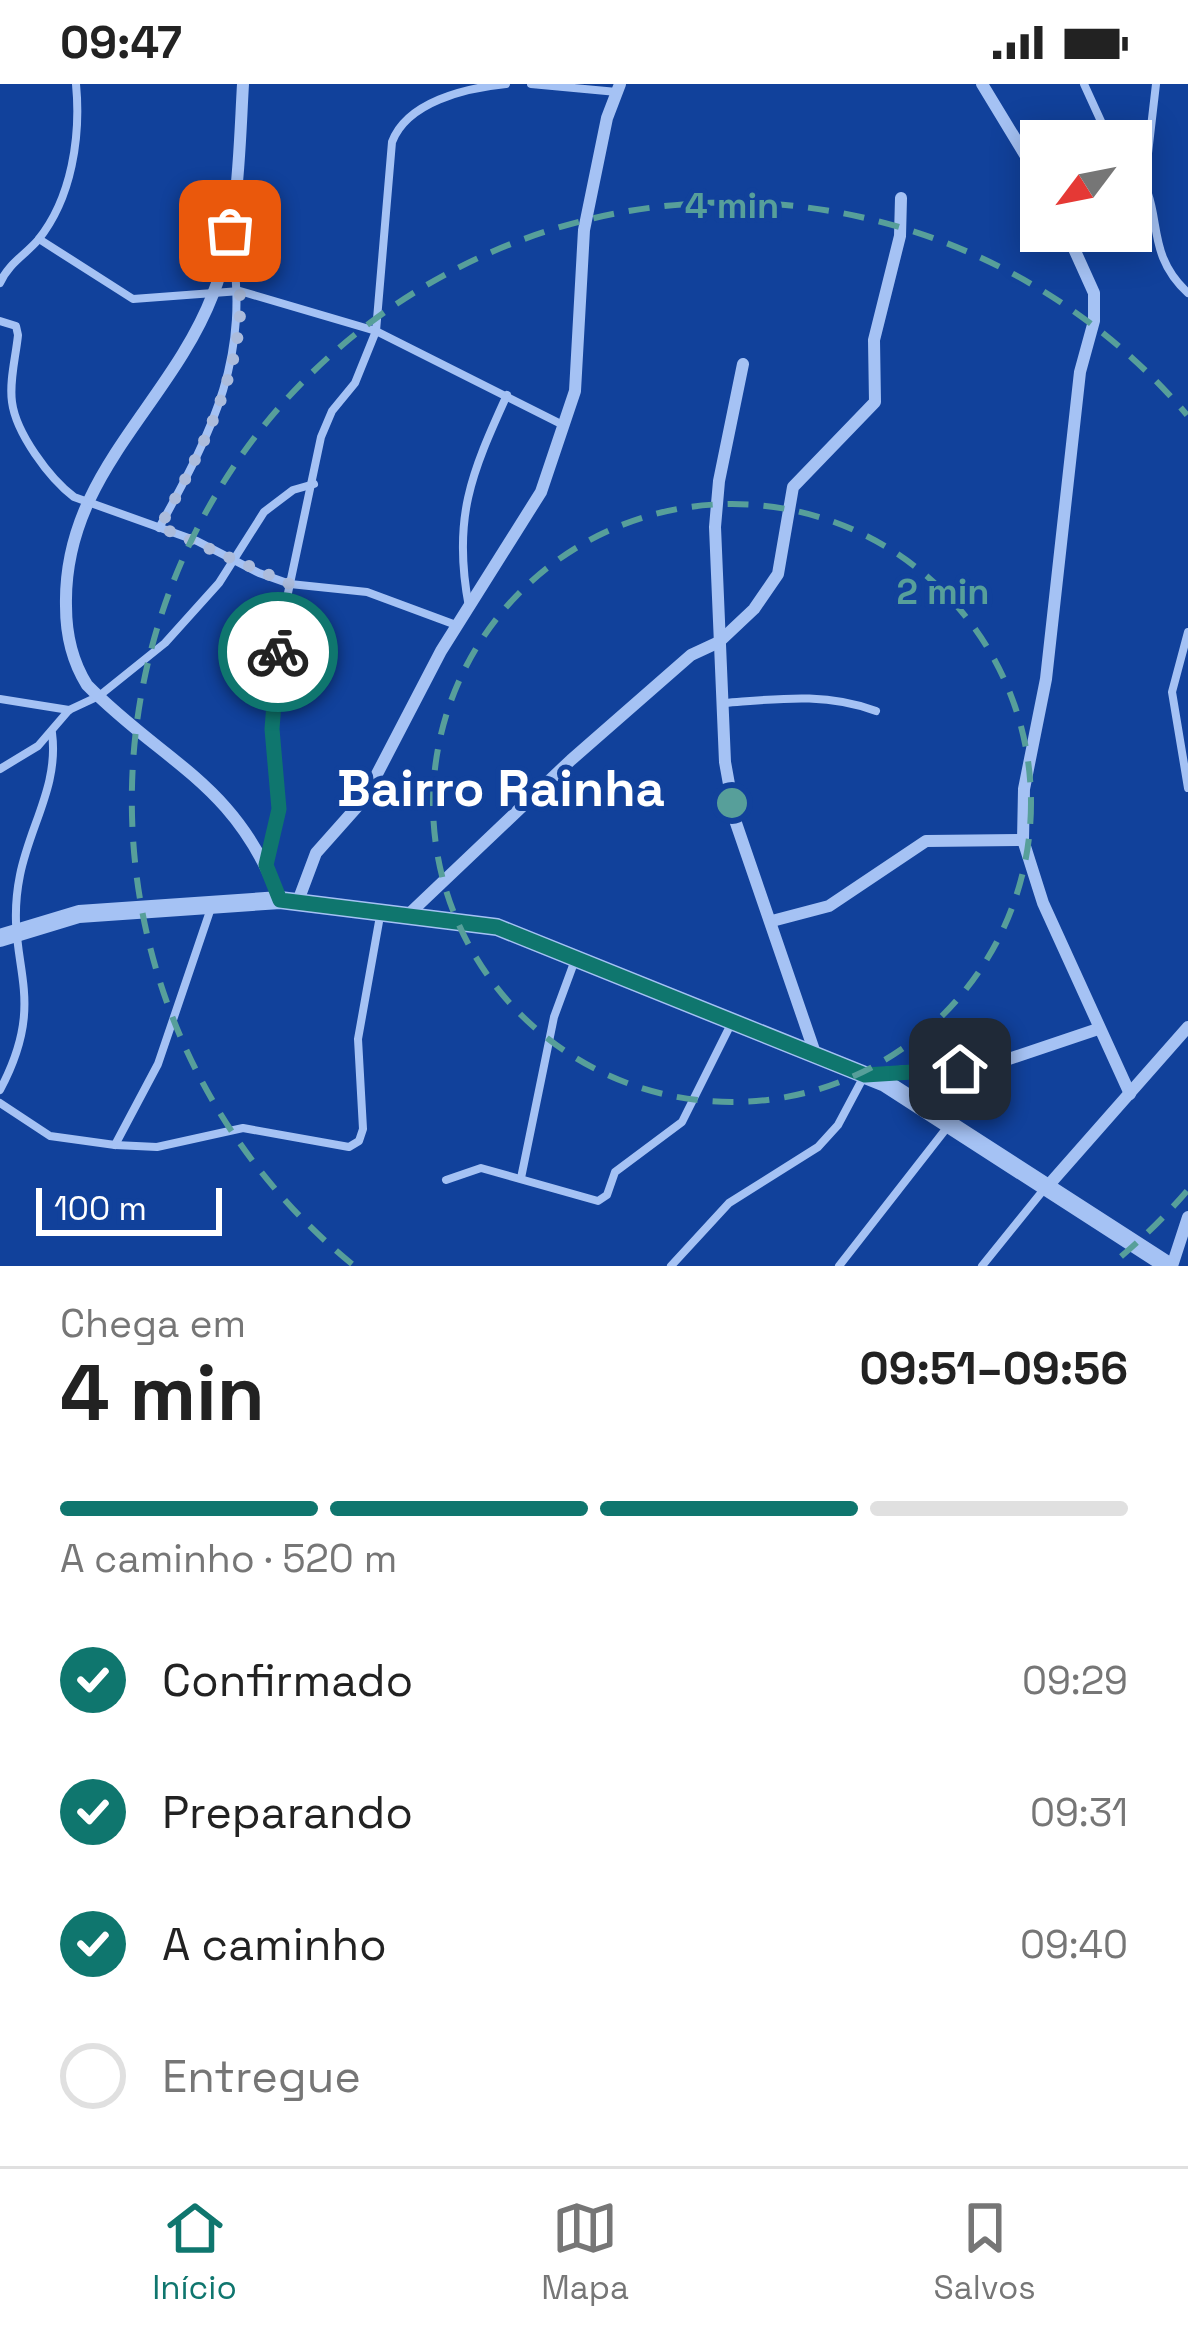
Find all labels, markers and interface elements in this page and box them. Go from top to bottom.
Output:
text: 09:47 [60,14,182,71]
north arrow [1020,120,1152,252]
map controls [1020,120,1152,252]
pin [179,180,281,282]
text: 4 min [685,183,779,229]
icon: bag [197,198,263,264]
text: 2 min [896,569,990,615]
courier [218,592,338,712]
icon: bike [245,619,311,685]
district label: Bairro Rainha [337,756,665,821]
centre of rings [711,782,753,824]
pin [909,1018,1011,1120]
icon: home [927,1036,993,1102]
scale bar [36,1182,222,1235]
text: 100 m [54,1188,147,1230]
text: Chega em [60,1299,246,1348]
text: 09:51–09:56 [860,1340,1128,1397]
text: 4 min [60,1343,265,1443]
text: A caminho · 520 m [60,1534,397,1583]
icon: check [60,1647,126,1713]
text: Confirmado [162,1652,413,1709]
text: 09:29 [1022,1656,1128,1705]
icon: check [60,1779,126,1845]
text: Preparando [162,1784,413,1841]
text: 09:31 [1030,1788,1128,1837]
icon: check [60,1911,126,1977]
text: A caminho [162,1916,387,1973]
text: 09:40 [1020,1920,1128,1969]
text: Entregue [162,2048,361,2105]
tab: Início [152,2195,237,2309]
tab: Mapa [541,2195,629,2309]
tab: Salvos [934,2195,1036,2309]

